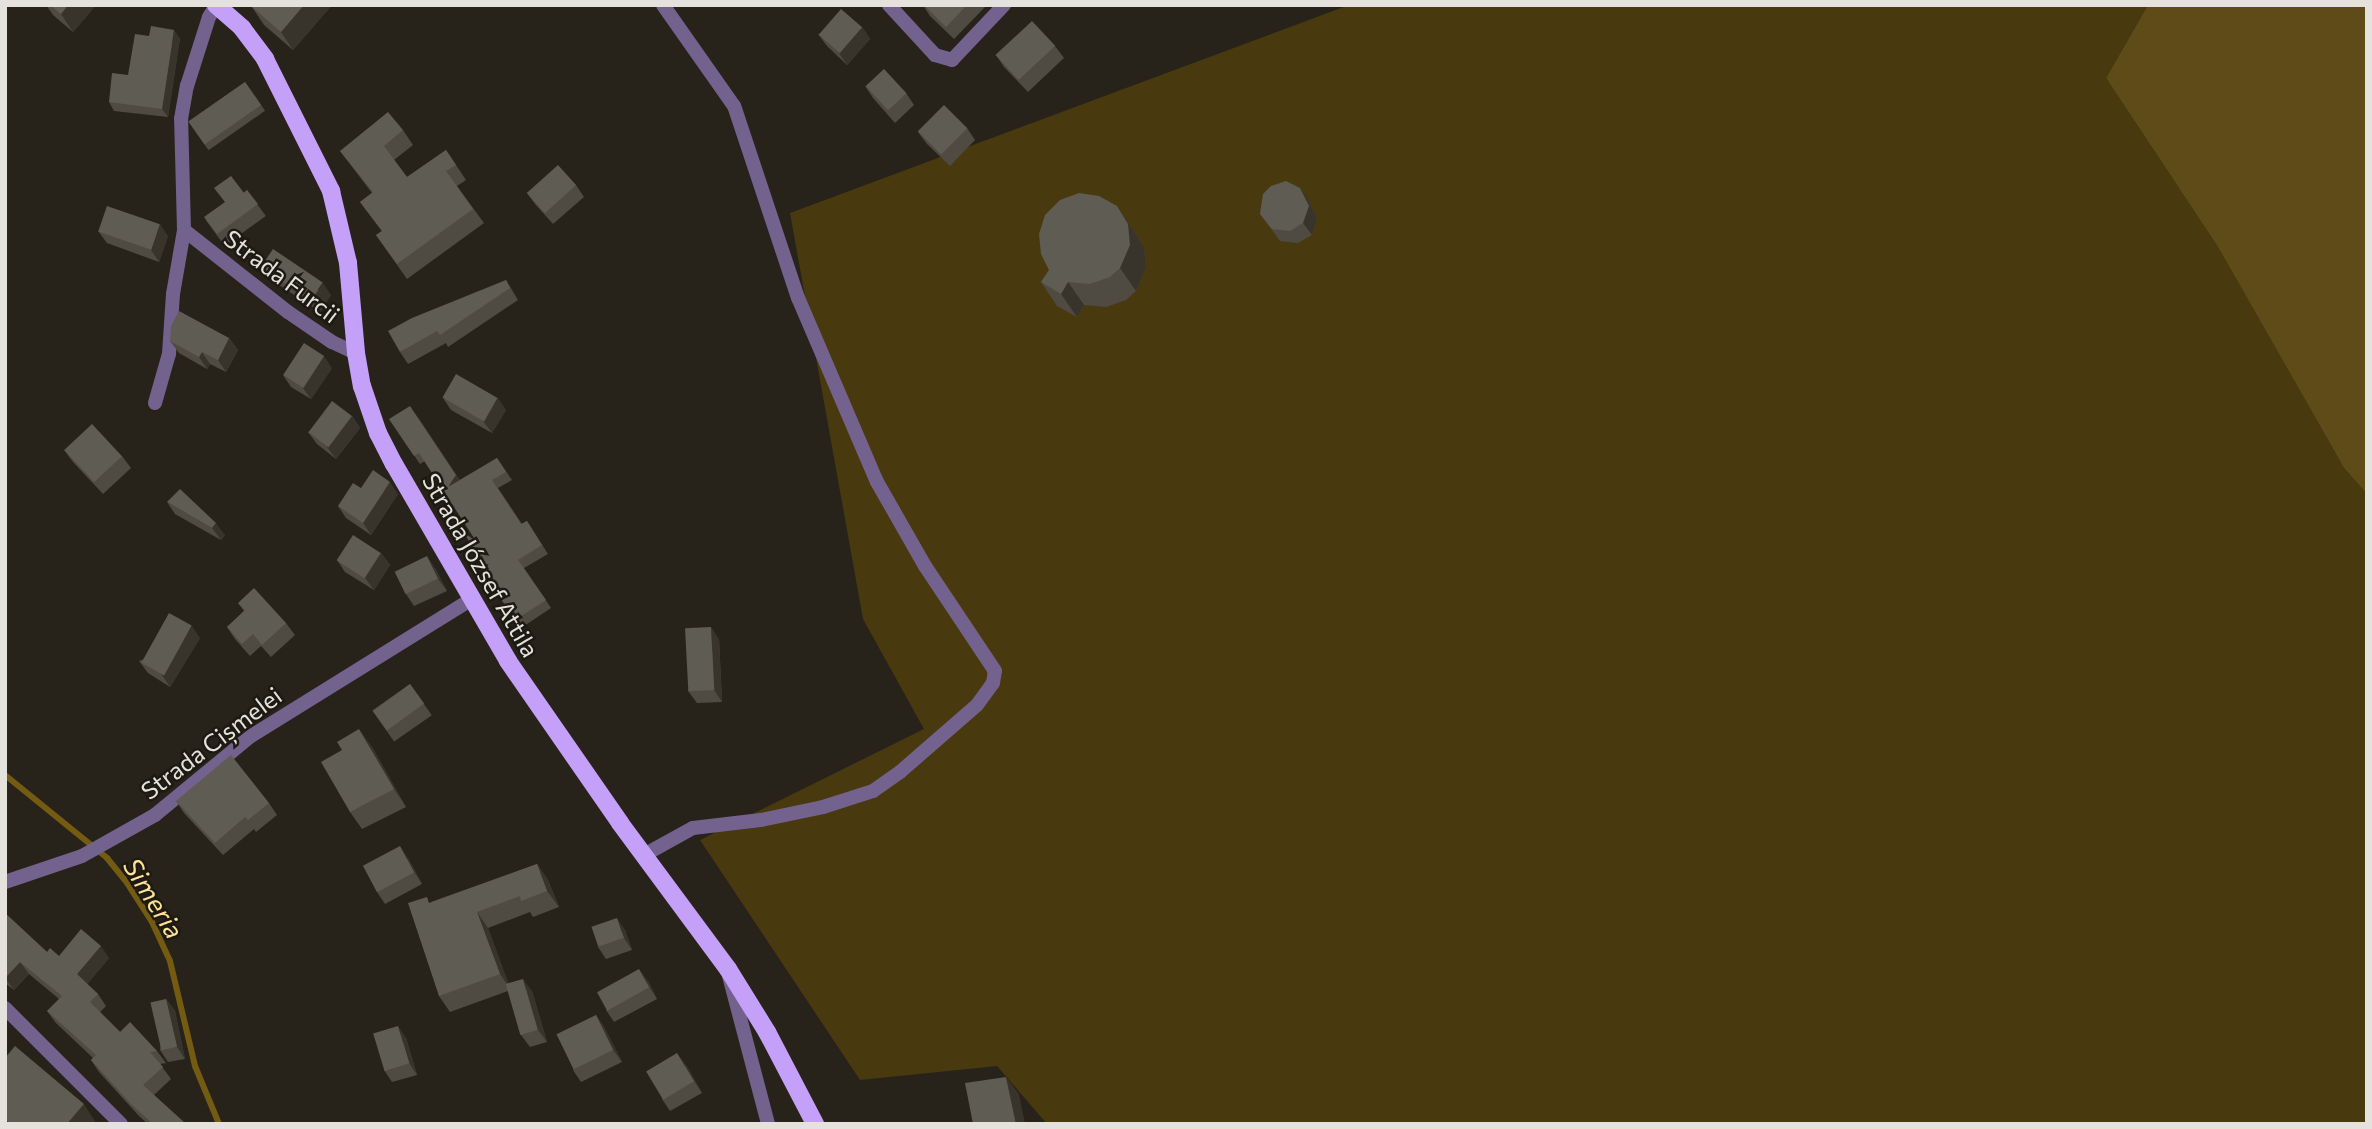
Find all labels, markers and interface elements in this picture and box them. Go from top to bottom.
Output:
street label: Strada Furcii [219,223,345,329]
street label: Strada József Attila [417,468,545,662]
street label: Strada Cișmelei [135,681,287,805]
water label: Simeria [117,852,191,944]

